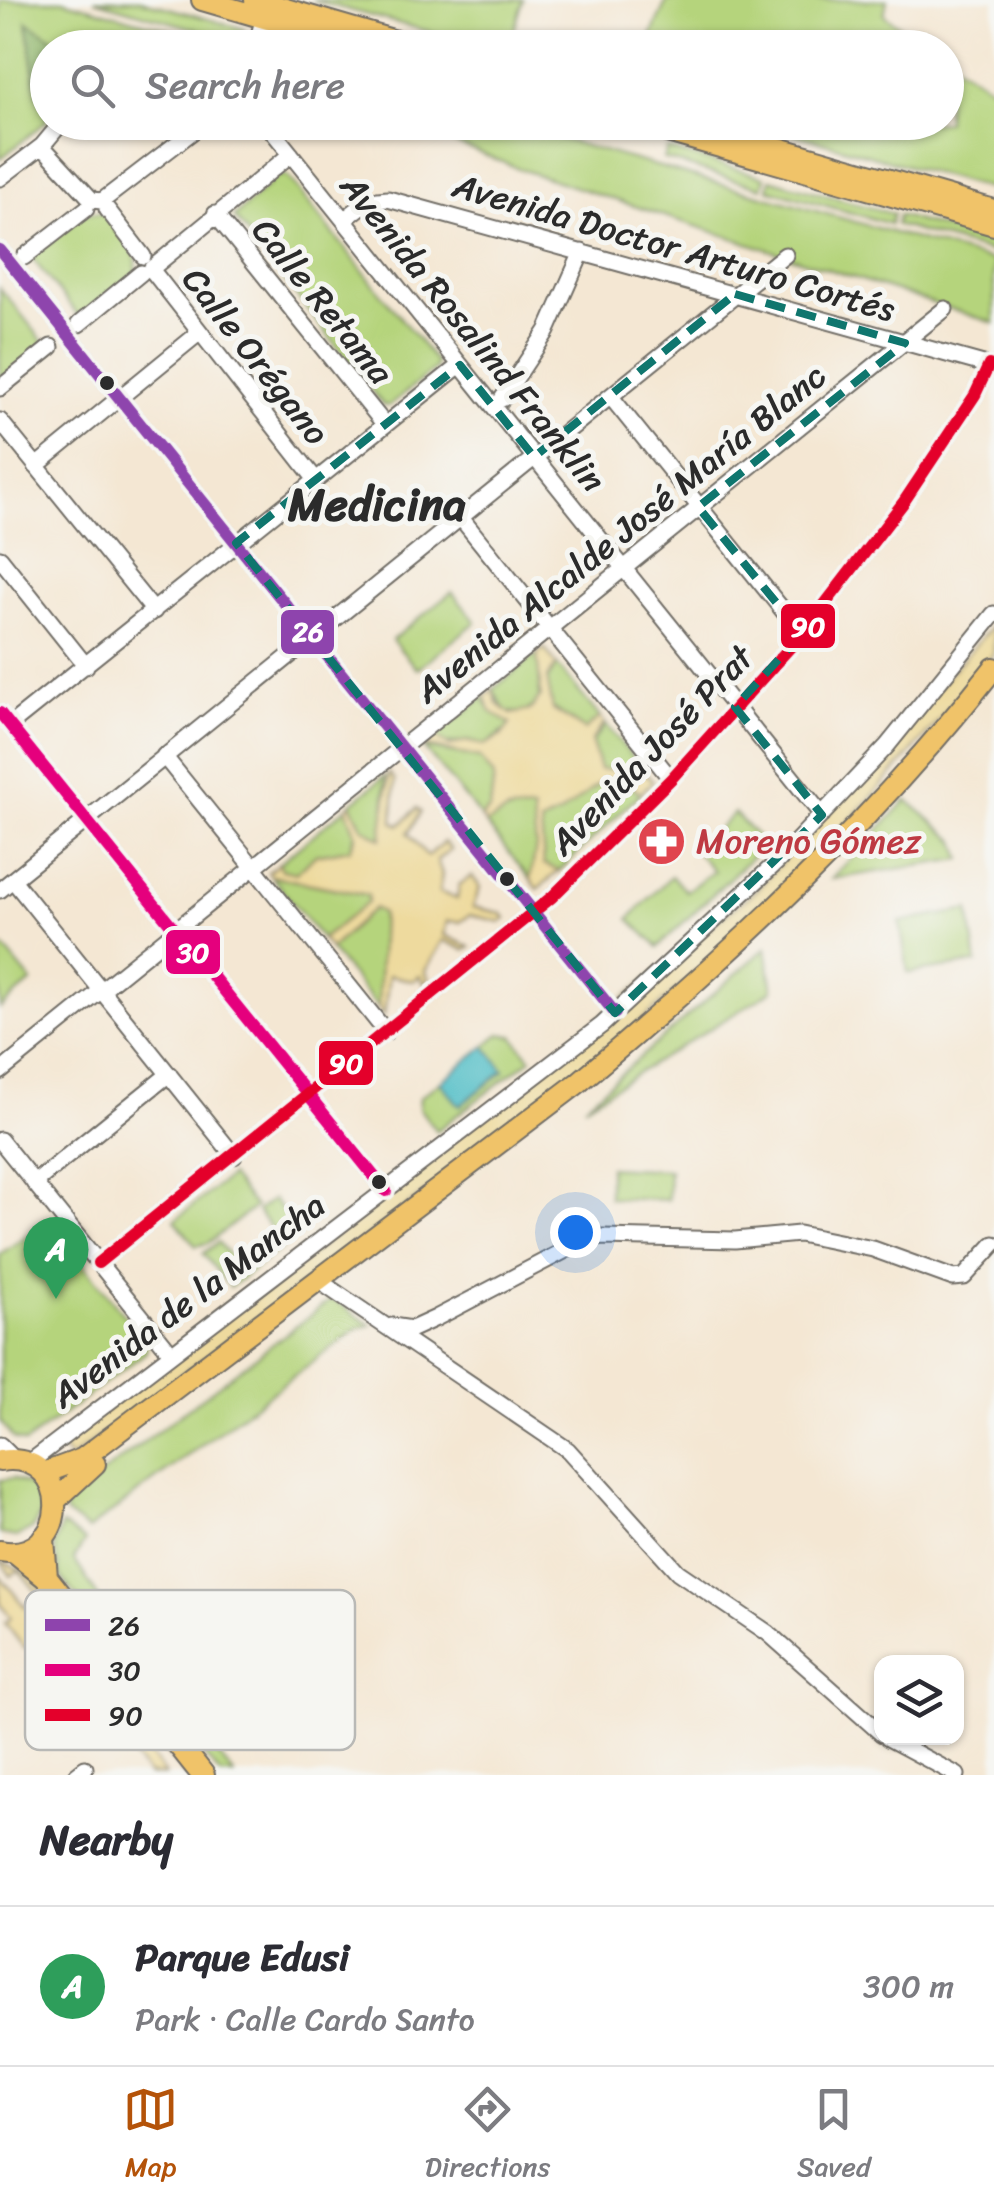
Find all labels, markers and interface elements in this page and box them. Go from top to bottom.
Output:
search box [30,30,964,140]
text: Search here [145,52,345,119]
icon: search [65,58,120,113]
street label: Avenida Doctor Arturo Cortés [444,154,903,340]
street label: Avenida Rosalind Franklin [323,158,622,507]
street label: Calle Retama [236,204,411,399]
street label: Calle Orégano [166,253,346,459]
street label: Avenida Alcalde José María Blanc [399,346,840,720]
unlabelled marker [97,373,117,393]
district label: Medicina [287,465,466,545]
line badge: 90 [779,602,837,650]
text: 90 [791,602,826,651]
text: 26 [291,607,324,656]
line badge: 26 [279,608,336,656]
street label: Avenida José Prat [533,628,770,871]
place label: Moreno Gómez [696,810,922,872]
pharmacy icon: Moreno Gómez [635,815,687,867]
unlabelled marker [497,869,517,889]
line badge: 30 [164,928,222,976]
text: 30 [175,928,210,977]
line badge: 90 [317,1039,375,1087]
text: 90 [329,1039,364,1088]
unlabelled marker [369,1172,389,1192]
street label: Avenida de la Mancha [43,1184,333,1416]
your location [550,1207,601,1258]
pin: A [23,1216,88,1299]
legend [25,1590,355,1750]
text: 26 [108,1601,140,1650]
text: 30 [108,1646,141,1695]
map controls [874,1655,964,1745]
button: layers [874,1655,964,1745]
text: 90 [108,1691,143,1740]
text: Nearby [40,1803,173,1877]
text: Parque Edusi [135,1924,349,1991]
text: A [62,1958,83,2015]
text: 300 m [863,1958,954,2015]
text: Park · Calle Cardo Santo [135,1991,475,2048]
tab: Map [123,2082,178,2191]
tab: Directions [425,2082,550,2191]
tab: Saved [797,2082,871,2191]

